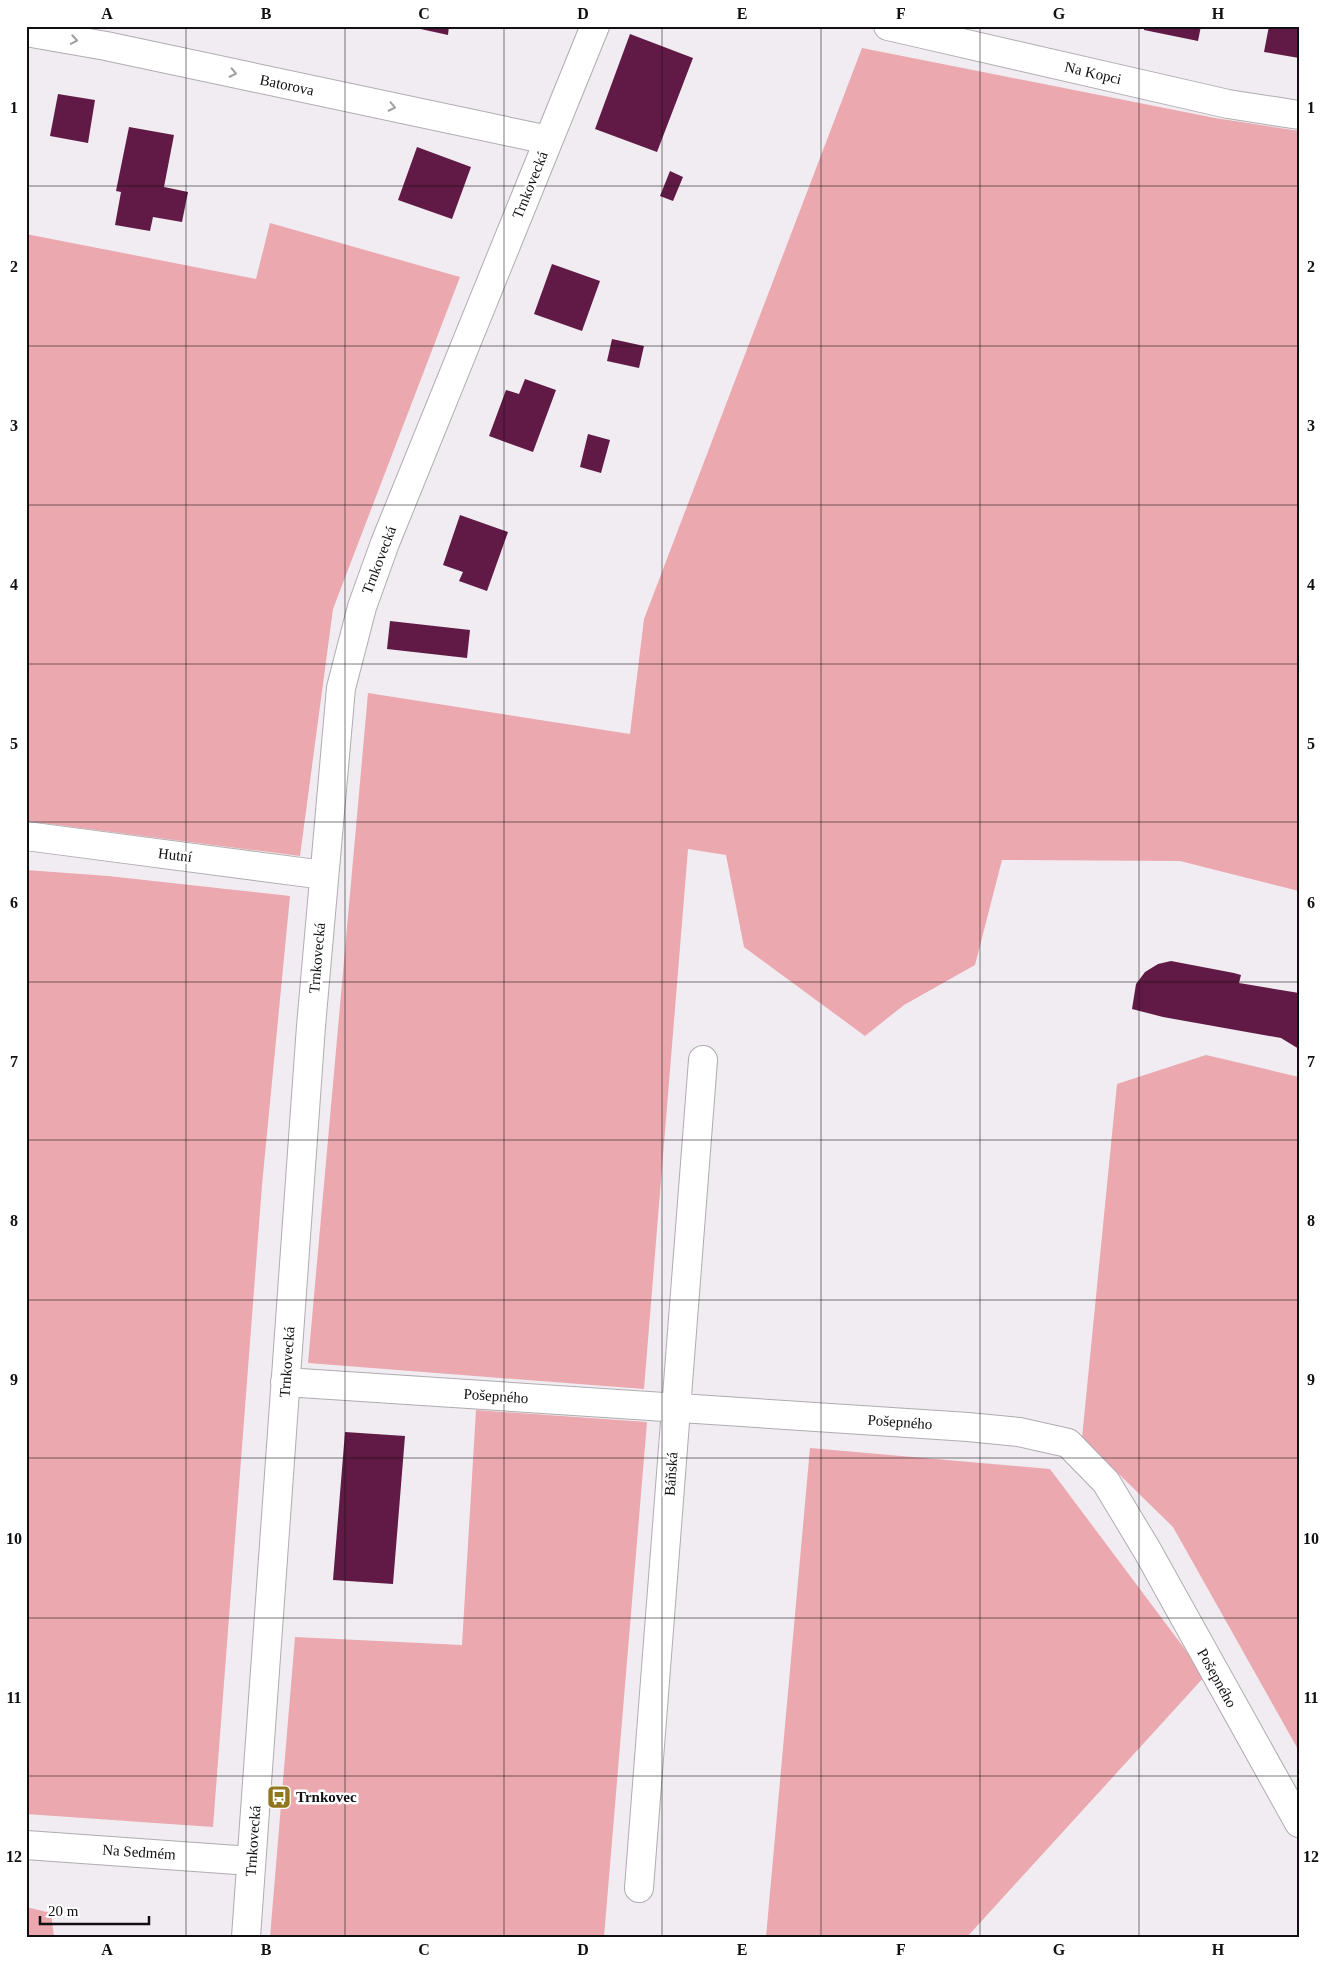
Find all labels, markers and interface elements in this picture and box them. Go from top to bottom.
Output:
text: A [101,5,113,22]
text: B [261,5,272,22]
text: C [418,5,430,22]
text: D [577,5,589,22]
text: E [737,5,747,22]
text: F [896,5,906,22]
text: G [1053,5,1066,22]
text: H [1212,5,1225,22]
one-way arrow [70,35,79,45]
street label: Na Kopci [1063,59,1123,87]
one-way arrow [229,67,238,78]
street label: Batorova [258,71,316,99]
text: 1 [10,99,18,116]
text: 1 [1307,99,1315,116]
one-way arrow [388,101,397,112]
street label: Trnkovecká [509,149,551,221]
text: 2 [10,258,18,275]
text: 2 [1307,258,1315,275]
text: 3 [10,417,18,434]
text: 3 [1307,417,1315,434]
street label: Trnkovecká [359,524,399,596]
text: 4 [10,576,18,593]
text: 4 [1307,576,1315,593]
text: 5 [10,735,18,752]
text: 5 [1307,735,1315,752]
street label: Hutní [157,845,193,865]
text: 6 [10,894,18,911]
text: 6 [1307,894,1315,911]
street label: Trnkovecká [306,922,328,994]
text: 7 [10,1053,18,1070]
text: 7 [1307,1053,1315,1070]
text: 8 [10,1212,18,1229]
text: 8 [1307,1212,1315,1229]
street label: Trnkovecká [277,1326,297,1398]
text: 9 [10,1371,18,1388]
text: 9 [1307,1371,1315,1388]
street label: Pošepného [463,1386,529,1406]
street label: Pošepného [867,1412,933,1432]
street label: Báňská [661,1451,681,1497]
text: 10 [6,1530,22,1547]
text: 10 [1303,1530,1319,1547]
street label: Pošepného [1194,1646,1240,1710]
text: 11 [6,1689,22,1706]
text: 11 [1303,1689,1319,1706]
bus stop icon: Trnkovec [266,1784,292,1810]
place label: Trnkovec [296,1789,357,1805]
street label: Trnkovecká [243,1805,263,1877]
street label: Na Sedmém [102,1841,177,1863]
text: 12 [6,1848,22,1865]
text: 12 [1303,1848,1319,1865]
scale bar [40,1893,149,1925]
text: 20 m [48,1903,79,1919]
text: A [101,1941,113,1958]
text: B [261,1941,272,1958]
text: C [418,1941,430,1958]
text: D [577,1941,589,1958]
text: E [737,1941,747,1958]
text: F [896,1941,906,1958]
text: G [1053,1941,1066,1958]
text: H [1212,1941,1225,1958]

